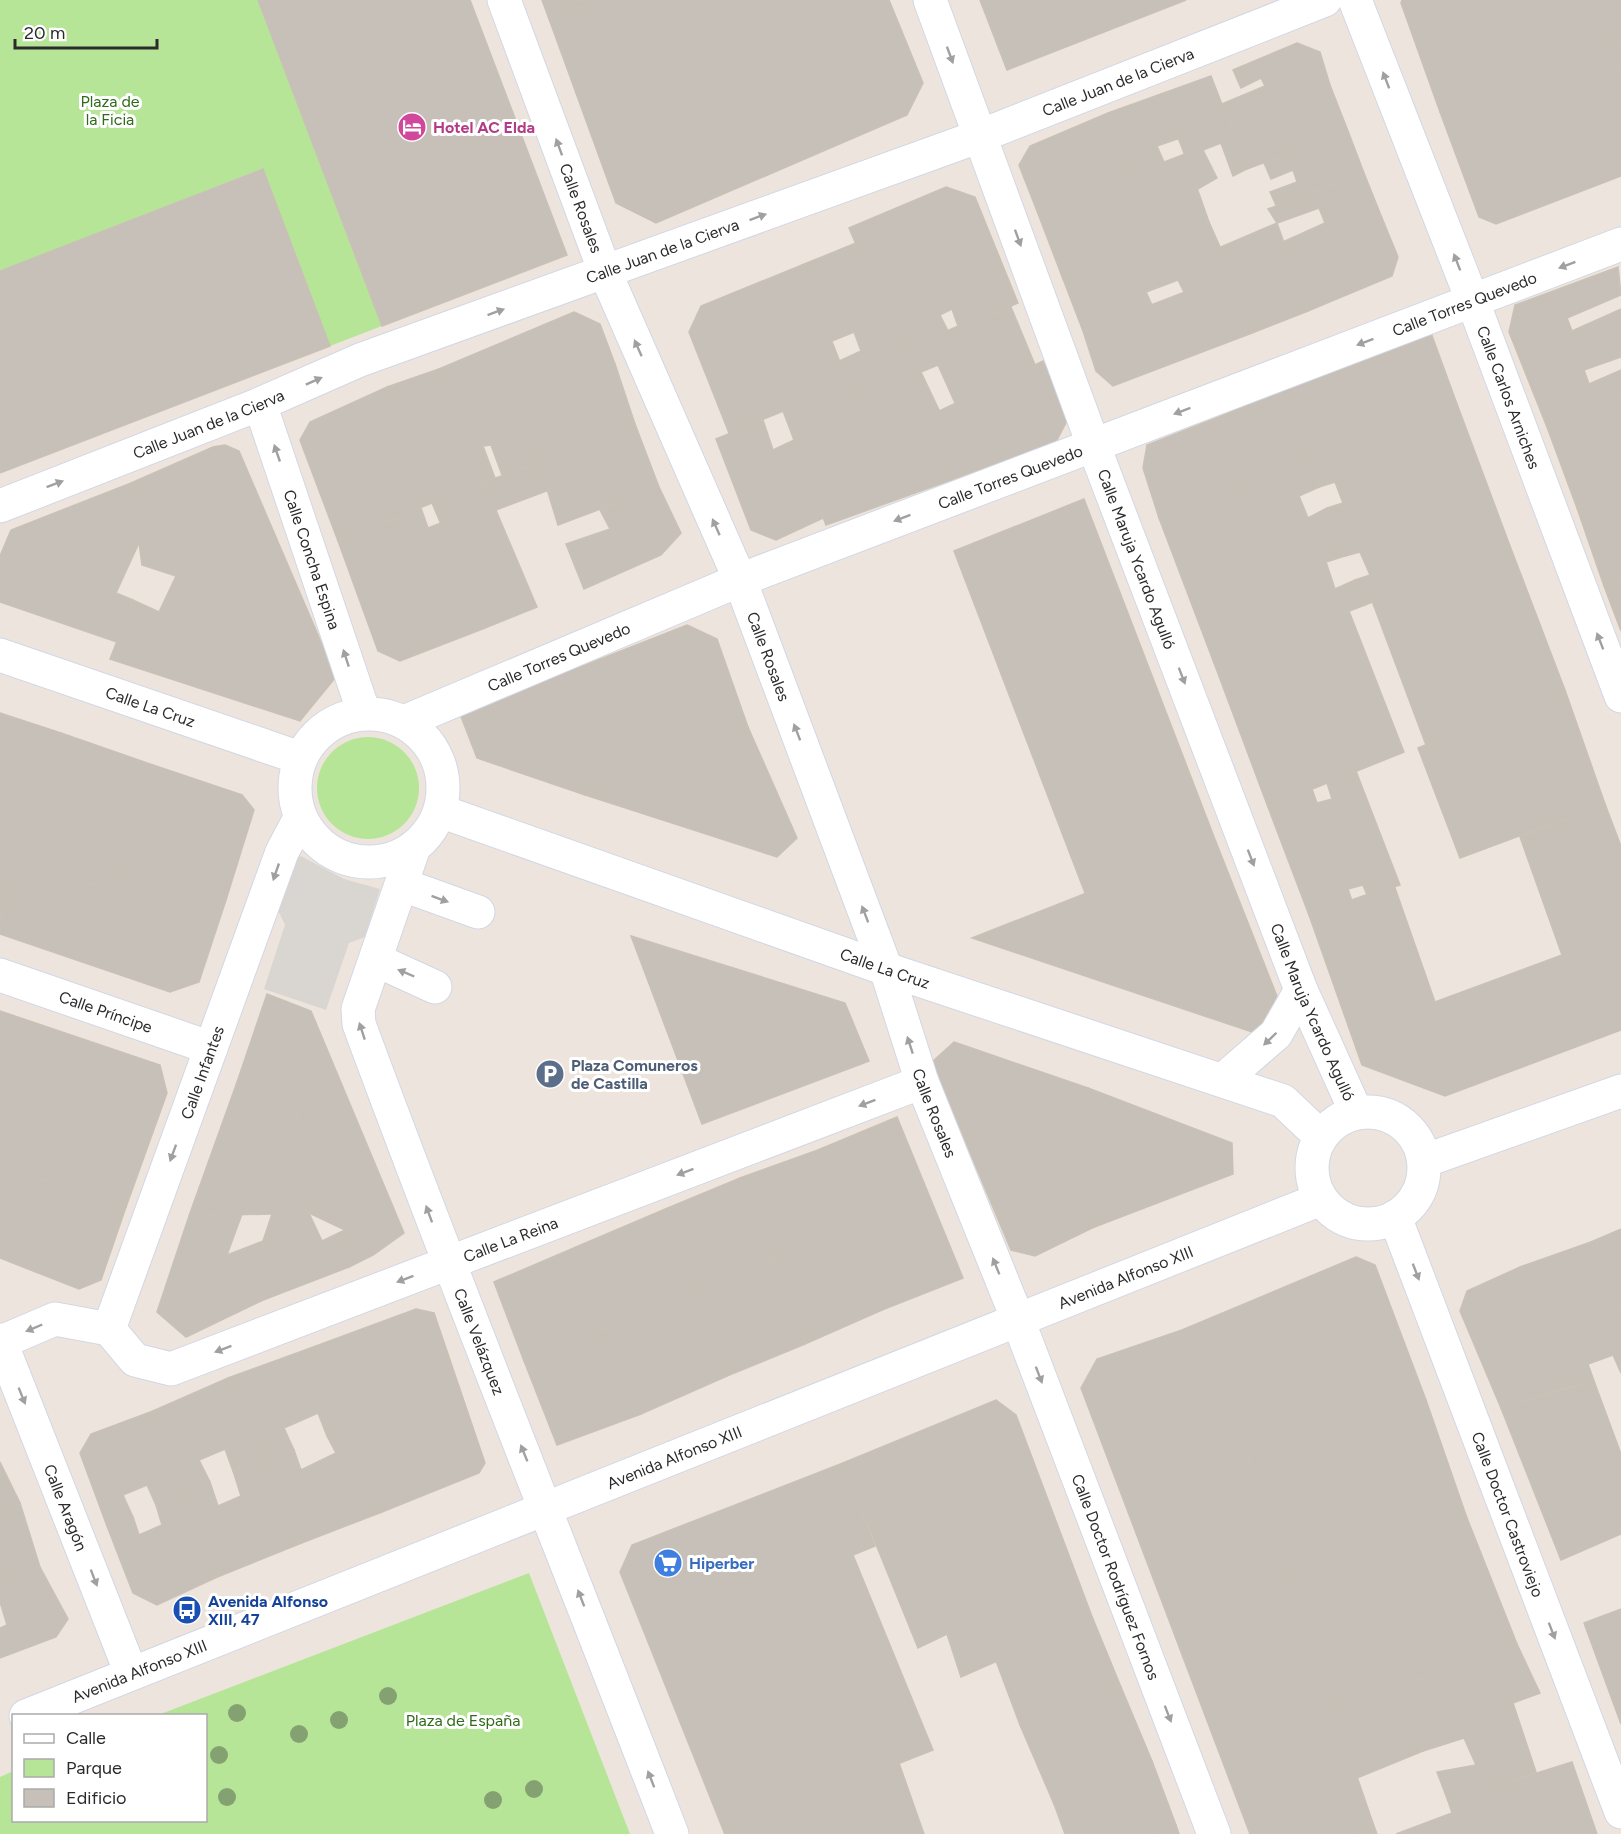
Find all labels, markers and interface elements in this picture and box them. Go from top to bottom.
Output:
scale bar [15,12,158,50]
text: 20 m [24,22,65,44]
street label: Calle Juan de la Cierva [1039,43,1196,120]
one-way arrow [946,46,956,64]
one-way arrow [1381,71,1391,89]
park label: Plaza de la Ficia [80,92,140,129]
hotel icon: Hotel AC Elda [396,111,428,143]
place label: Hotel AC Elda [433,118,535,137]
one-way arrow [553,138,563,156]
street label: Calle Rosales [556,161,607,256]
one-way arrow [749,211,767,221]
street label: Calle Juan de la Cierva [583,214,741,287]
one-way arrow [1013,229,1023,247]
one-way arrow [1452,253,1462,271]
one-way arrow [1557,260,1575,270]
street label: Calle Torres Quevedo [1389,268,1539,340]
one-way arrow [487,306,505,316]
street label: Calle Carlos Arniches [1473,323,1544,472]
one-way arrow [633,338,643,356]
one-way arrow [1356,338,1374,347]
one-way arrow [305,376,323,386]
street label: Calle Juan de la Cierva [130,385,287,462]
one-way arrow [1173,406,1191,416]
street label: Calle Torres Quevedo [935,441,1085,513]
one-way arrow [271,444,281,462]
street label: Calle Maruja Ycardo Agulló [1094,466,1180,652]
one-way arrow [46,479,64,489]
street label: Calle Concha Espina [280,487,345,632]
one-way arrow [893,513,911,523]
one-way arrow [712,518,721,535]
street label: Calle Rosales [743,609,794,704]
street label: Calle Torres Quevedo [485,618,633,695]
one-way arrow [1595,632,1605,650]
one-way arrow [341,649,350,667]
one-way arrow [1178,667,1187,685]
street label: Calle La Cruz [103,682,198,731]
one-way arrow [791,722,801,740]
one-way arrow [1246,850,1256,868]
one-way arrow [270,863,280,881]
one-way arrow [431,894,449,904]
one-way arrow [860,905,869,923]
street label: Calle Maruja Ycardo Agulló [1267,920,1359,1104]
street label: Calle La Cruz [838,944,932,992]
one-way arrow [396,968,414,978]
street label: Calle Príncipe [57,987,155,1037]
one-way arrow [356,1022,366,1040]
street label: Calle Infantes [176,1023,228,1122]
one-way arrow [1262,1032,1277,1046]
one-way arrow [905,1036,914,1054]
place label: Plaza Comuneros de Castilla [571,1056,698,1093]
parking icon: Plaza Comuneros de Castilla [534,1058,566,1090]
street label: Calle Rosales [909,1066,961,1160]
one-way arrow [858,1099,876,1108]
one-way arrow [167,1145,177,1163]
one-way arrow [676,1168,694,1178]
one-way arrow [424,1204,434,1222]
street label: Calle La Reina [461,1213,560,1266]
street label: Avenida Alfonso XIII [1055,1242,1196,1312]
one-way arrow [991,1256,1001,1274]
one-way arrow [1411,1263,1421,1281]
one-way arrow [395,1275,413,1285]
street label: Calle Velázquez [450,1285,509,1398]
one-way arrow [24,1323,42,1333]
one-way arrow [213,1344,231,1354]
one-way arrow [1034,1366,1044,1384]
one-way arrow [18,1387,27,1405]
street label: Avenida Alfonso XIII [604,1422,745,1493]
street label: Calle Doctor Castroviejo [1468,1429,1548,1600]
one-way arrow [519,1444,529,1462]
street label: Calle Aragón [40,1461,92,1554]
street label: Calle Doctor Rodríguez Fornos [1068,1471,1164,1682]
supermarket icon: Hiperber [652,1547,684,1579]
place label: Hiperber [689,1554,754,1573]
one-way arrow [89,1569,99,1587]
one-way arrow [576,1588,586,1606]
place label: Avenida Alfonso XIII, 47 [208,1592,328,1629]
bus stop icon: Avenida Alfonso XIII, 47 [171,1594,203,1626]
one-way arrow [1547,1622,1557,1640]
street label: Avenida Alfonso XIII [69,1635,210,1706]
one-way arrow [1164,1705,1174,1723]
park label: Plaza de España [406,1711,520,1730]
legend [12,1714,207,1822]
text: Calle [66,1727,106,1749]
text: Parque [66,1757,122,1779]
one-way arrow [646,1770,656,1788]
text: Edificio [66,1787,127,1809]

